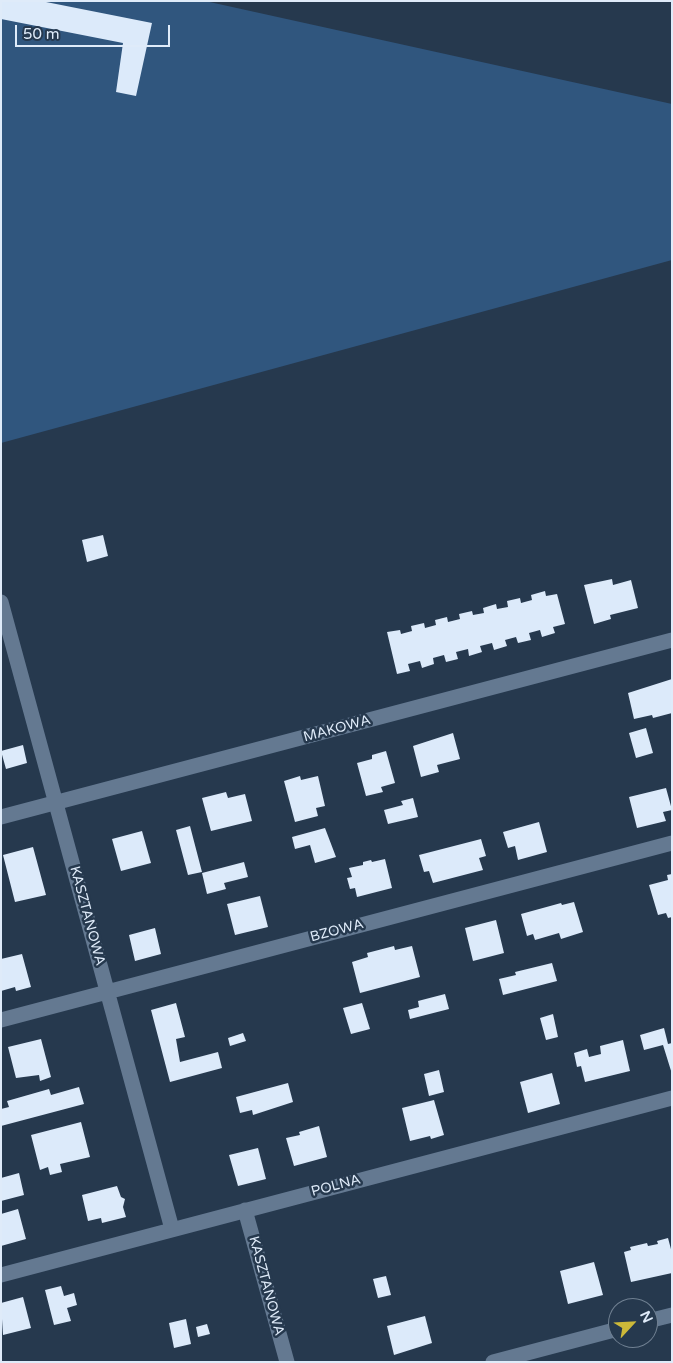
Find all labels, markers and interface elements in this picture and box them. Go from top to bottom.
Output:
scale bar [18,15,172,47]
text: 50 m [23,25,60,43]
street label: MAKOWA [302,712,372,746]
street label: KASZTANOWA [66,864,108,968]
street label: BZOWA [308,916,366,946]
street label: POLNA [309,1171,363,1201]
street label: KASZTANOWA [245,1234,287,1338]
north arrow [608,1298,658,1348]
text: N [636,1308,656,1326]

